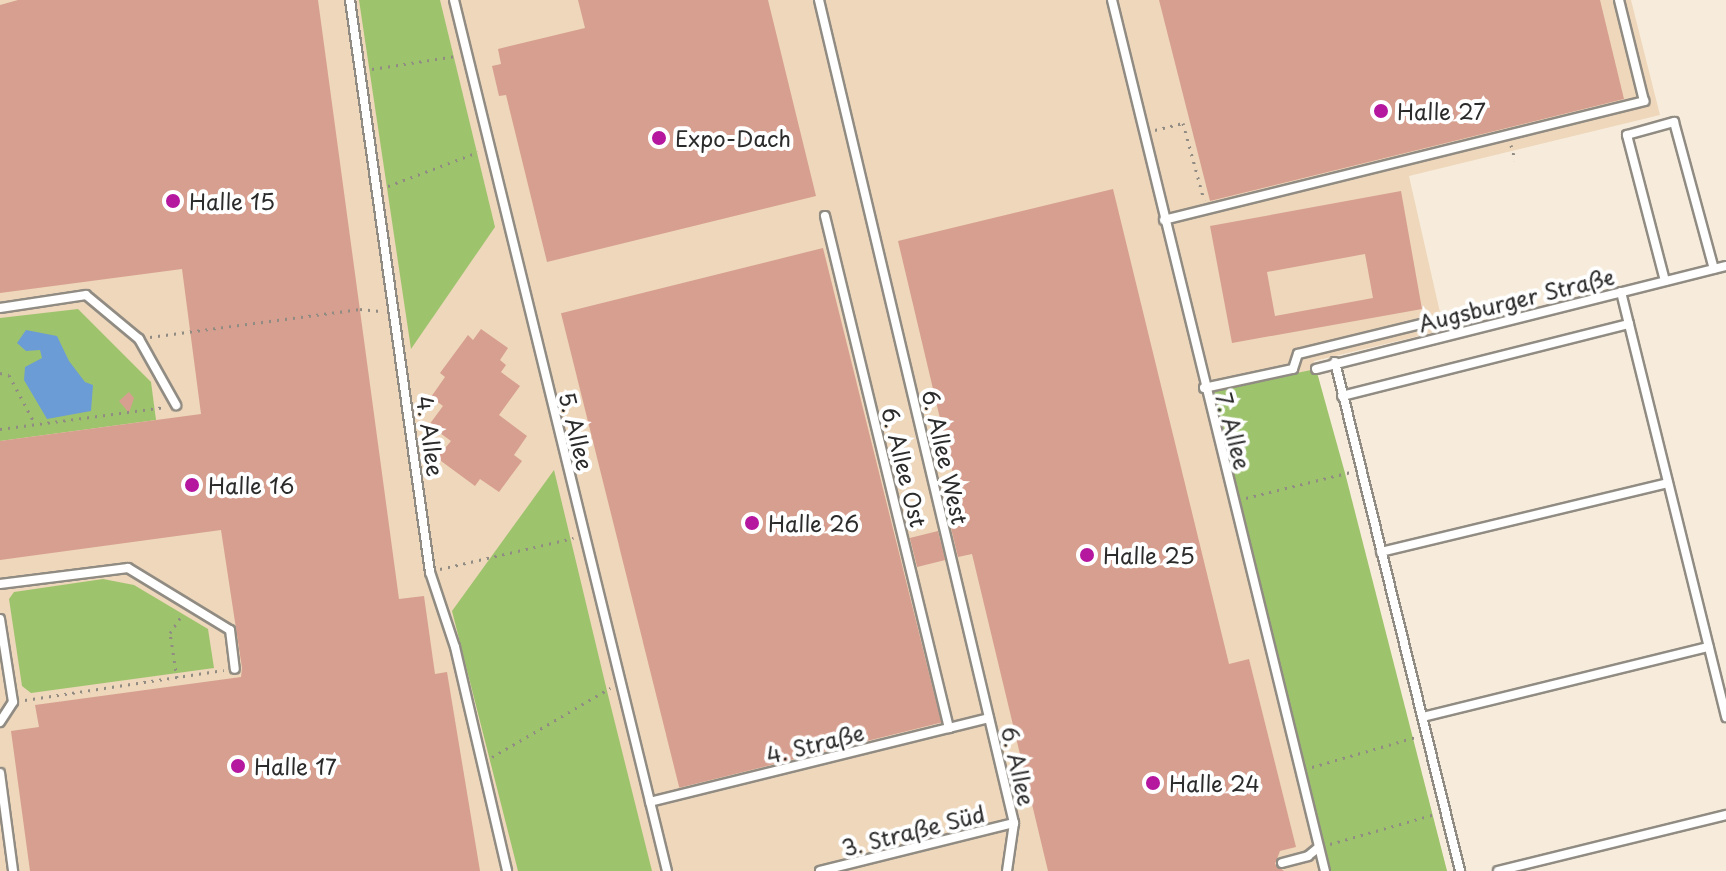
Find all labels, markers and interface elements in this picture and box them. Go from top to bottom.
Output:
place label: Halle 27 [1397,98,1486,124]
marker: Halle 27 [1372,102,1390,120]
place label: Expo-Dach [675,125,791,151]
marker: Expo-Dach [650,129,668,147]
place label: Halle 15 [189,188,274,214]
marker: Halle 15 [164,192,182,210]
street label: Augsburger Straße [1415,262,1617,336]
street label: 6. Allee West [917,386,975,528]
street label: 5. Allee [554,389,600,473]
street label: 7. Allee [1211,390,1257,472]
street label: 4. Allee [412,394,450,478]
street label: 6. Allee Ost [877,403,933,531]
place label: Halle 16 [208,472,295,498]
marker: Halle 16 [183,476,201,494]
place label: Halle 26 [768,510,860,536]
marker: Halle 26 [743,514,761,532]
place label: Halle 25 [1103,542,1194,568]
marker: Halle 25 [1078,546,1096,564]
street label: 4. Straße [763,718,867,768]
street label: 6. Allee [997,723,1041,809]
place label: Halle 17 [254,753,337,779]
marker: Halle 17 [229,757,247,775]
place label: Halle 24 [1169,770,1260,796]
marker: Halle 24 [1144,774,1162,792]
street label: 3. Straße Süd [839,799,987,861]

